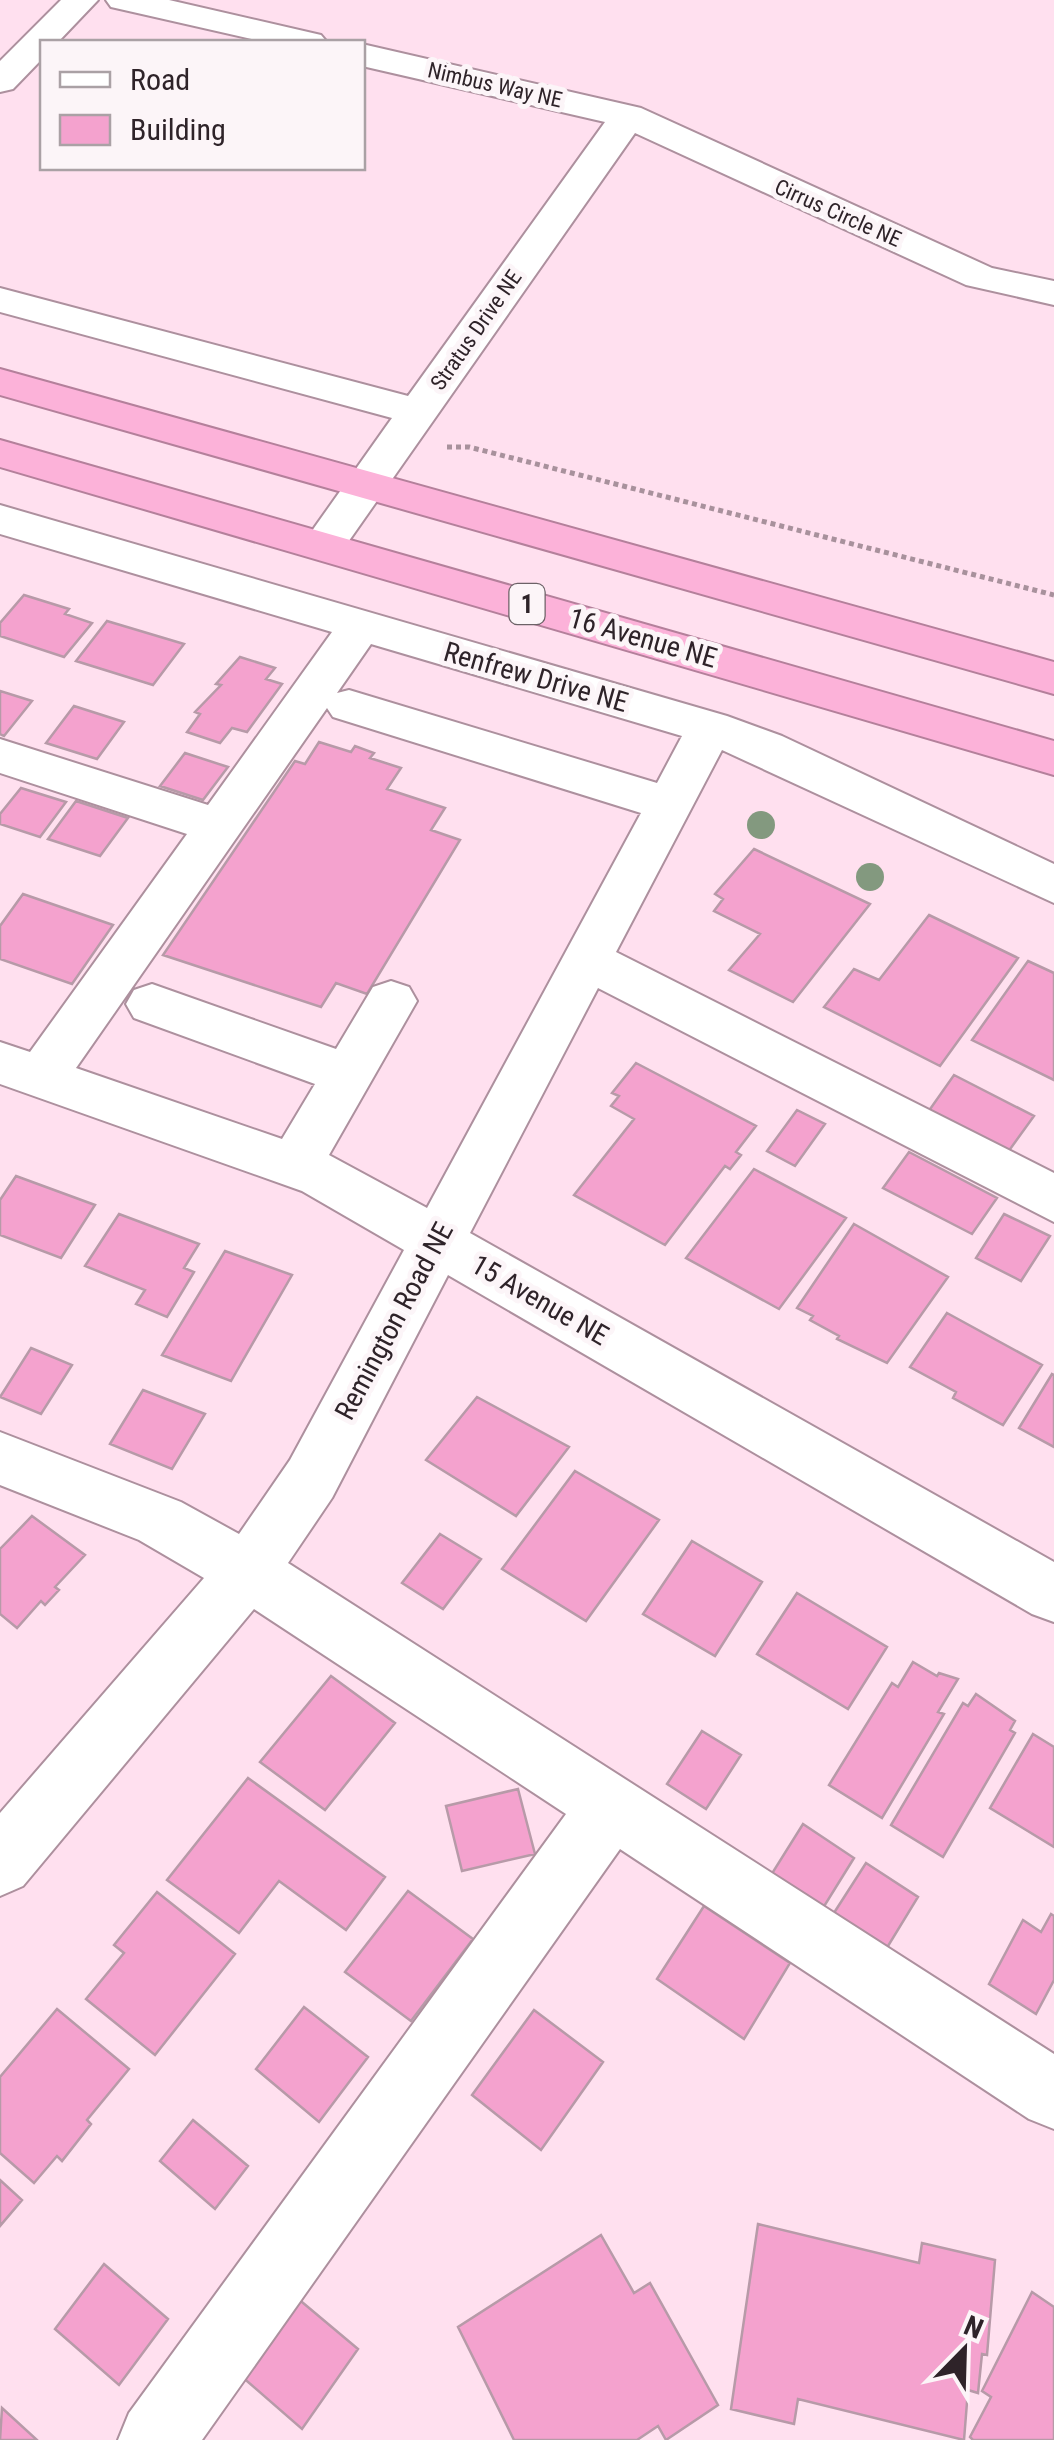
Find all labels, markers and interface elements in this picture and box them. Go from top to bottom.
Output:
legend [40,40,365,170]
street label: Nimbus Way NE [425,57,565,113]
text: Road [130,62,190,97]
text: Building [130,112,226,147]
street label: Cirrus Circle NE [771,174,905,252]
street label: Stratus Drive NE [425,265,527,395]
road number: 1 [510,584,544,624]
street label: 16 Avenue NE [565,601,721,675]
street label: Renfrew Drive NE [440,635,632,719]
street label: Remington Road NE [328,1217,460,1425]
street label: 15 Avenue NE [466,1248,614,1352]
north arrow [914,2300,1014,2400]
text: N [959,2309,988,2346]

